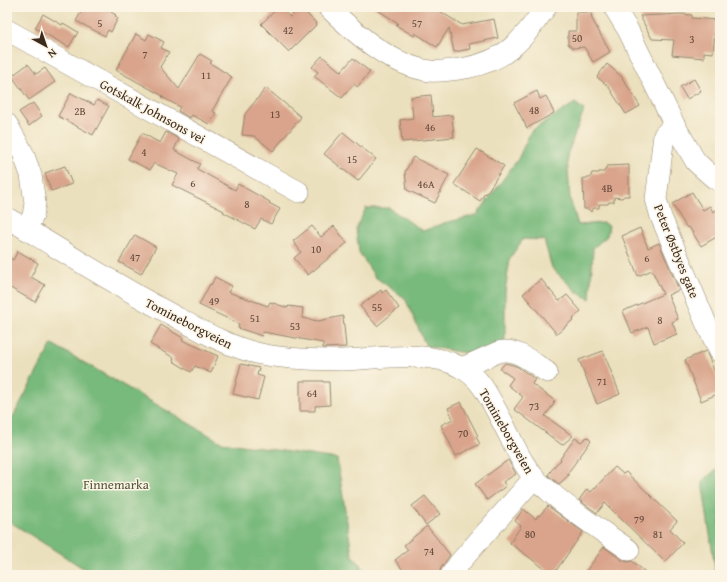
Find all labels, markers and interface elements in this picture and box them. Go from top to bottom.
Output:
house number: 5 [97,15,103,31]
house number: 57 [412,15,422,31]
house number: 42 [283,22,293,38]
north arrow [26,26,66,66]
house number: 50 [572,30,582,46]
house number: 3 [689,31,695,47]
text: N [44,45,60,63]
house number: 7 [142,46,148,62]
house number: 11 [201,67,211,83]
street label: Gotskalk Johnsons vei [96,74,209,149]
house number: 48 [529,102,539,118]
house number: 2B [74,103,86,119]
house number: 13 [270,106,280,122]
house number: 46 [425,119,435,135]
house number: 4 [141,144,147,160]
house number: 15 [347,151,357,167]
house number: 6 [190,175,196,191]
house number: 46A [417,176,435,192]
house number: 4B [601,180,613,196]
house number: 8 [244,196,250,212]
street label: Peter Østbyes gate [649,201,704,301]
house number: 10 [311,241,321,257]
house number: 47 [130,249,140,265]
house number: 6 [644,250,650,266]
street label: Tomineborgveien [142,293,236,354]
house number: 49 [209,293,219,309]
house number: 55 [372,299,382,315]
house number: 51 [250,310,260,326]
house number: 8 [657,312,663,328]
house number: 53 [290,318,300,334]
house number: 71 [597,373,607,389]
house number: 64 [307,385,317,401]
street label: Tomineborgveien [474,385,539,478]
house number: 73 [529,398,539,414]
house number: 70 [458,425,468,441]
park label: Finnemarka [83,475,150,494]
house number: 79 [634,511,644,527]
house number: 80 [525,526,535,542]
house number: 81 [653,526,663,542]
house number: 74 [424,543,434,559]

